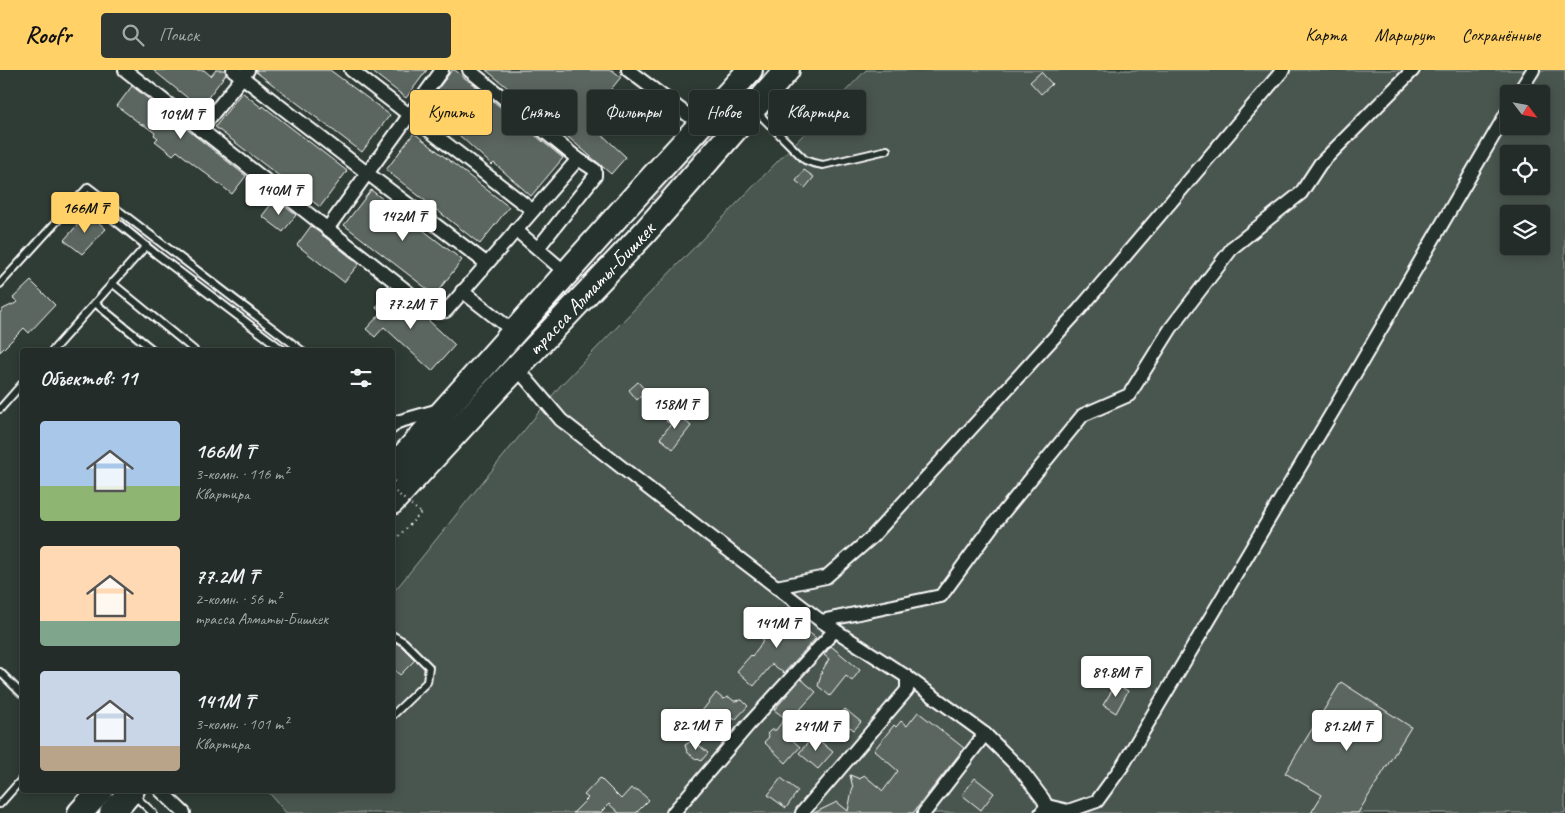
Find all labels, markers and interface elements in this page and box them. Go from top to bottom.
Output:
search box [101,13,451,58]
text: Roofr [25,20,71,50]
icon: search [119,21,147,49]
text: Поиск [159,23,199,47]
text: Карта [1305,24,1346,46]
text: Маршрут [1374,24,1434,46]
text: Сохранённые [1462,24,1540,46]
north arrow [1500,85,1550,135]
map controls [1500,85,1550,255]
chip: Купить [410,90,492,135]
chip: Снять [502,90,577,135]
chip: Фильтры [587,90,679,135]
chip: Новое [689,90,759,135]
chip: Квартира [769,90,866,135]
pin: 109M ₸ [140,98,222,140]
text: 109M ₸ [159,104,203,124]
button: locate [1500,145,1550,195]
pin: 140M ₸ [238,174,320,216]
text: 140M ₸ [257,180,301,200]
pin: 166M ₸ [44,191,126,234]
text: 166M ₸ [62,198,108,218]
pin: 142M ₸ [362,200,444,242]
button: layers [1500,205,1550,255]
text: 142M ₸ [381,206,425,226]
street label: трасса Алматы-Бишкек [522,215,662,361]
pin: 77.2M ₸ [365,288,457,330]
text: 77.2M ₸ [387,294,435,314]
icon: filters [347,364,375,392]
text: Объектов: 11 [40,365,137,391]
pin: 158M ₸ [634,388,716,430]
text: 158M ₸ [653,394,697,414]
text: 166M ₸ [195,438,255,464]
icon: home [80,441,140,501]
text: 3-комн. · 116 m² [195,464,288,484]
text: Квартира [195,484,250,504]
text: 77.2M ₸ [195,563,258,589]
icon: home [80,566,140,626]
text: 2-комн. · 56 m² [195,589,281,609]
pin: 141M ₸ [736,606,818,649]
text: трасса Алматы-Бишкек [195,609,328,629]
text: 141M ₸ [755,613,799,633]
pin: 89.8M ₸ [1070,656,1162,698]
text: 89.8M ₸ [1092,662,1140,682]
text: 141M ₸ [195,688,254,714]
icon: home [80,691,140,751]
pin: 82.1M ₸ [650,708,742,751]
pin: 241M ₸ [775,710,857,752]
pin: 81.2M ₸ [1301,710,1393,752]
text: 3-комн. · 101 m² [195,714,288,734]
text: 82.1M ₸ [672,715,720,735]
text: 241M ₸ [794,716,838,736]
text: 81.2M ₸ [1323,716,1371,736]
text: Квартира [195,734,250,754]

